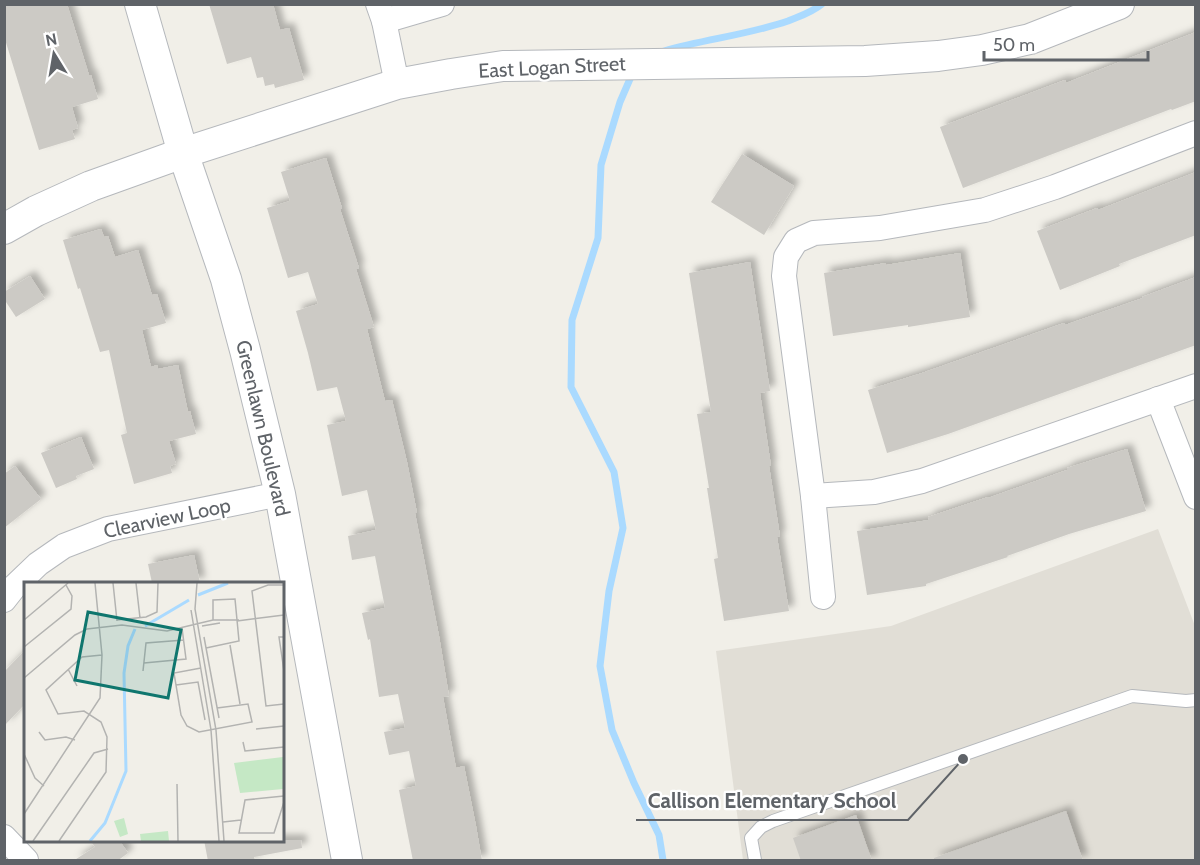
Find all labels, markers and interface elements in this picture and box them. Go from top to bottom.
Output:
north arrow [24,24,84,84]
scale bar [984,24,1148,62]
text: N [44,29,59,50]
text: 50 m [993,34,1035,56]
street label: East Logan Street [478,51,627,83]
street label: Greenlawn Boulevard [231,338,295,518]
street label: Clearview Loop [101,493,233,543]
inset map [24,582,284,841]
callout: Callison Elementary School [636,781,908,820]
text: Callison Elementary School [648,788,897,813]

